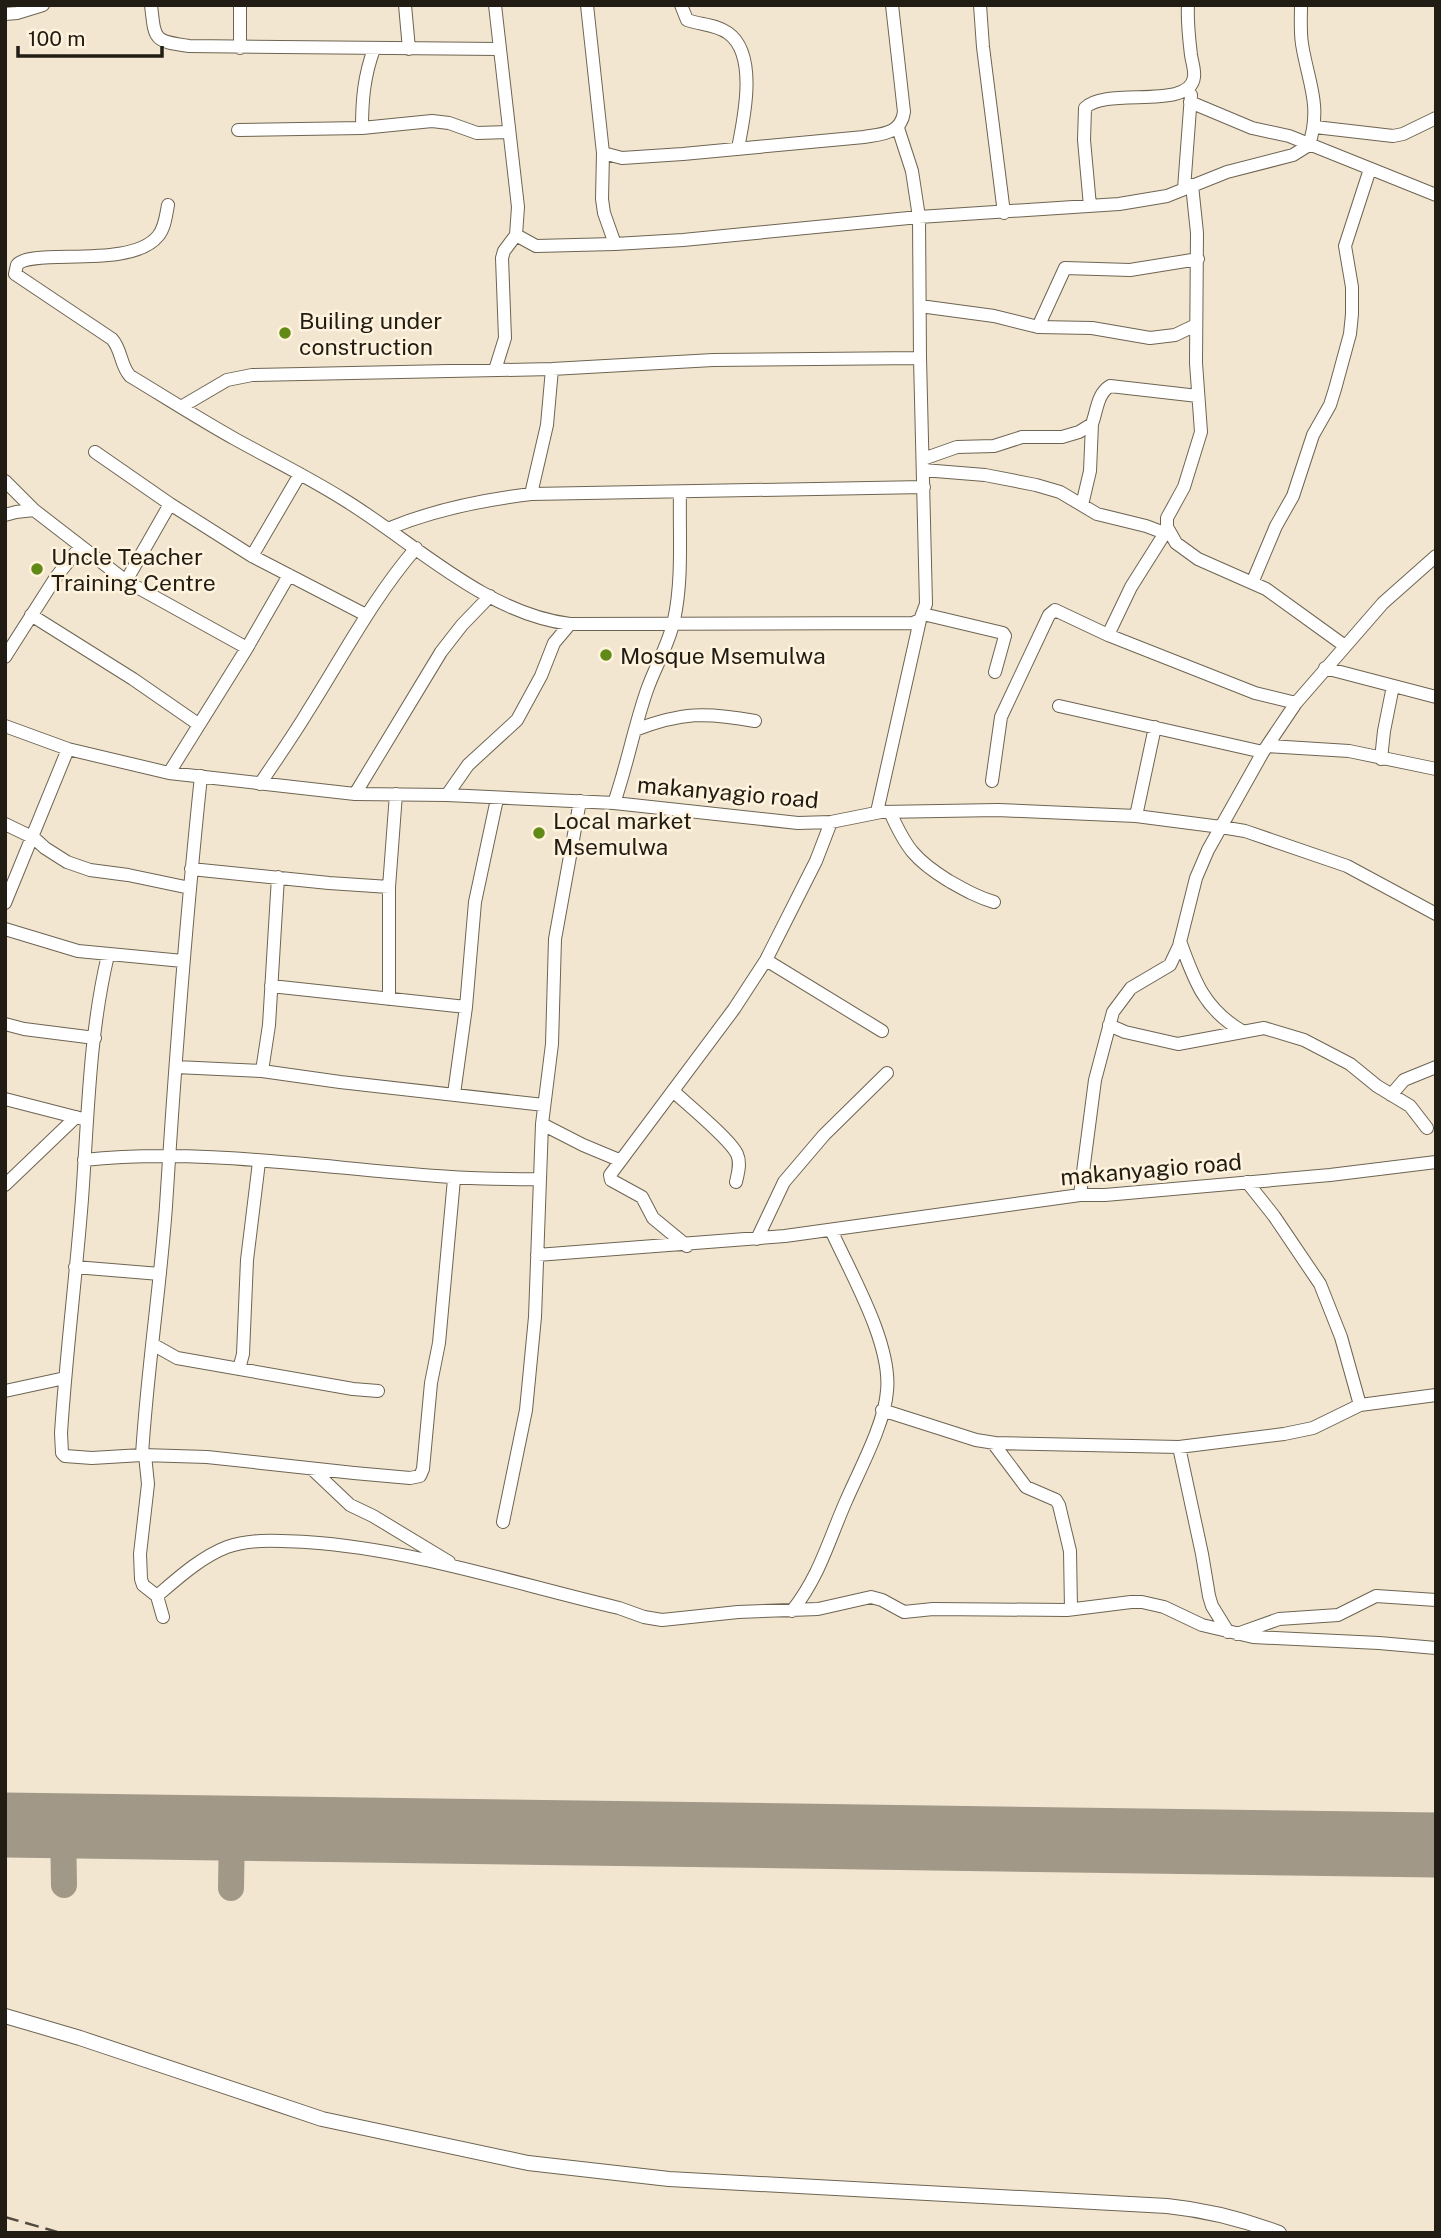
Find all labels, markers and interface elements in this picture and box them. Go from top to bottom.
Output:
scale bar [18,14,161,58]
text: 100 m [28,26,85,51]
place label: Builing under construction [299,307,442,360]
marker: Builing under construction [277,325,293,341]
place label: Uncle Teacher Training Centre [51,543,216,596]
marker: Uncle Teacher Training Centre [29,561,45,577]
place label: Mosque Msemulwa [620,642,826,669]
marker: Mosque Msemulwa [598,647,614,663]
street label: makanyagio road [636,771,820,813]
place label: Local market Msemulwa [553,807,692,860]
marker: Local market Msemulwa [531,825,547,841]
street label: makanyagio road [1059,1148,1243,1190]

